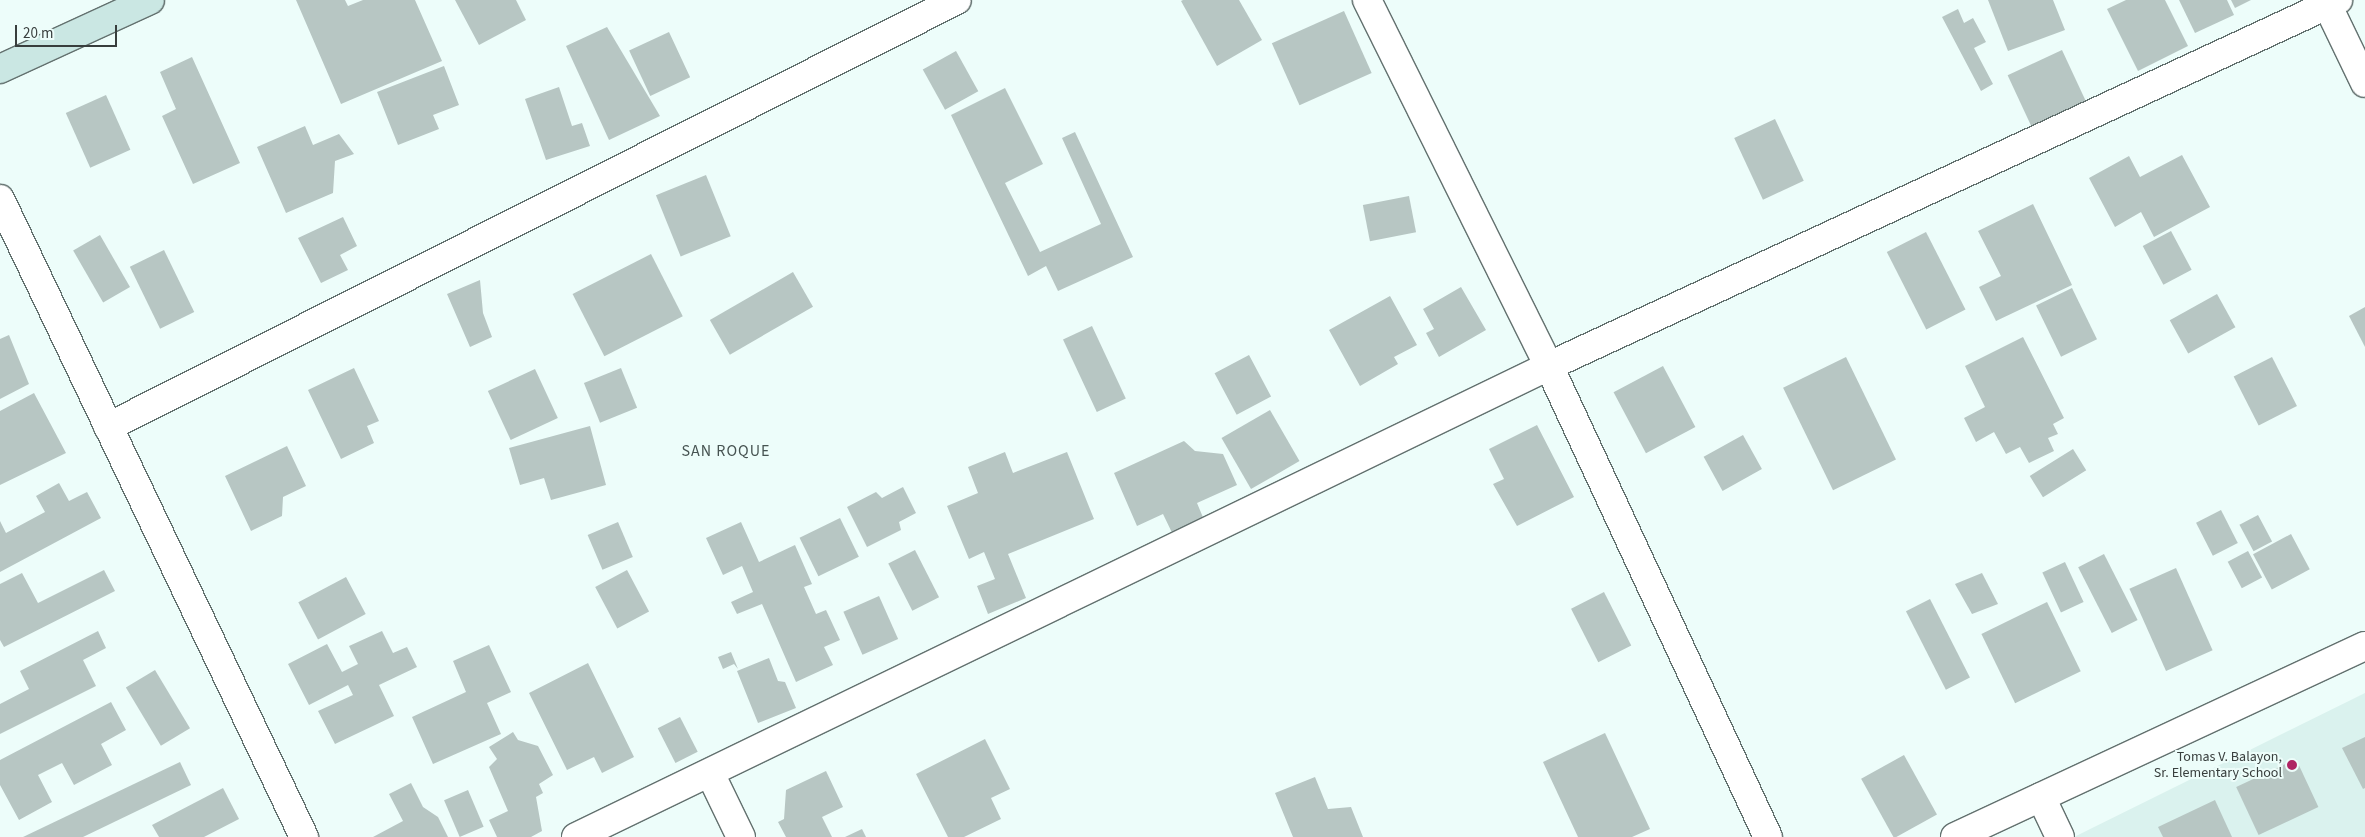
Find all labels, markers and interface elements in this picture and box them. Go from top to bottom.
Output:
scale bar [18,15,120,47]
text: 20 m [23,23,53,44]
district label: SAN ROQUE [680,441,772,461]
place label: Tomas V. Balayon, Sr. Elementary School [2154,749,2282,782]
marker: Tomas V. Balayon, Sr. Elementary School [2286,759,2298,771]

